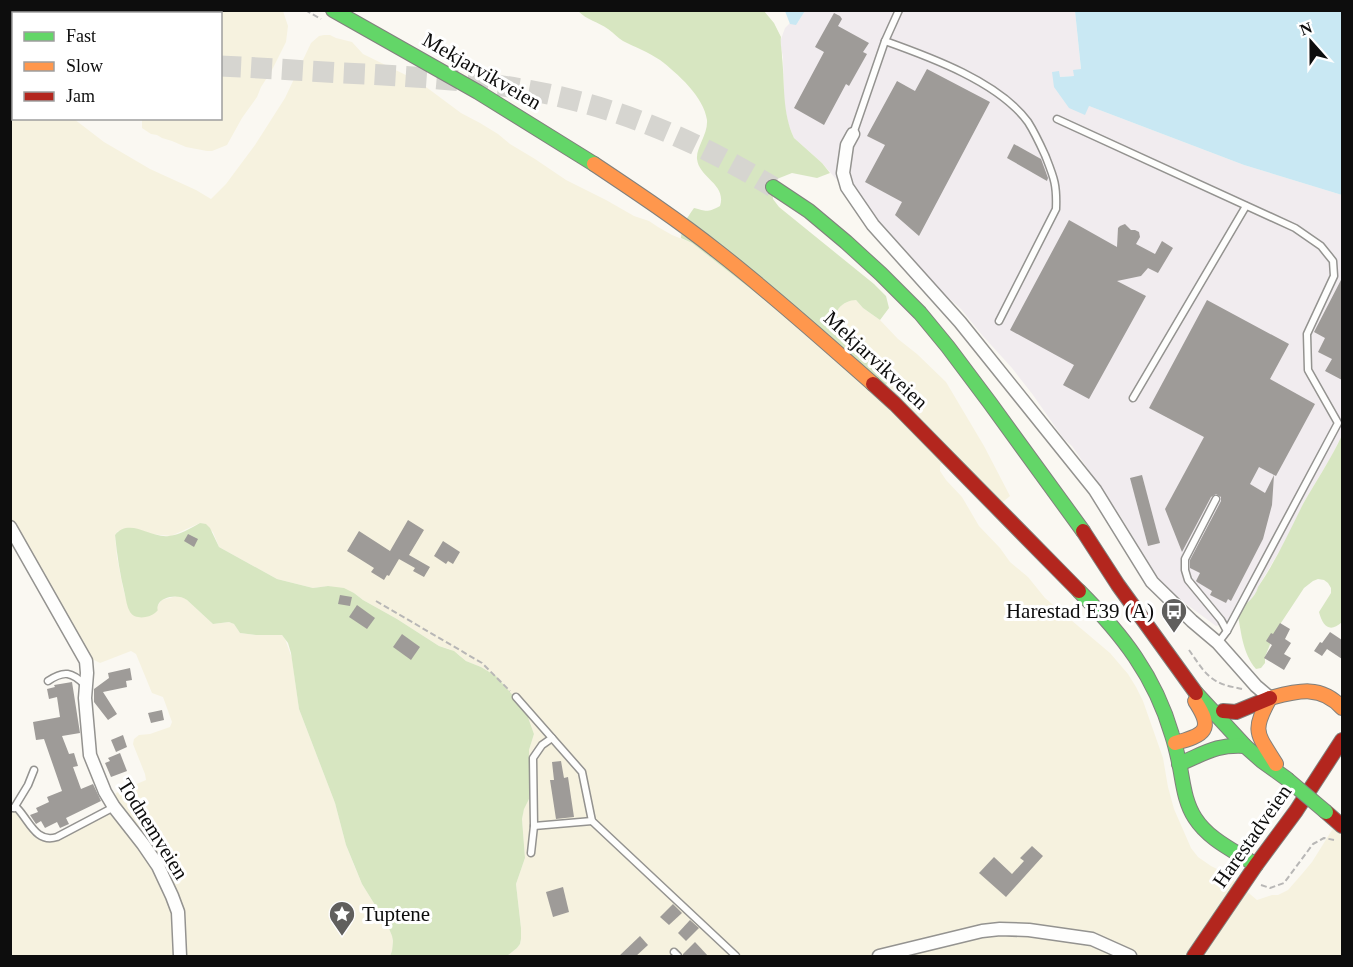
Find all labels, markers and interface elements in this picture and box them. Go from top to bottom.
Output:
legend [12,12,222,120]
north arrow [1281,12,1341,72]
text: N [1297,18,1315,38]
text: Fast [66,26,96,46]
street label: Mekjarvikveien [418,27,546,115]
text: Slow [66,56,103,76]
text: Jam [66,86,95,106]
street label: Mekjarvikveien [819,306,933,414]
bus stop icon: Harestad E39 (A) [1159,596,1189,634]
place label: Harestad E39 (A) [1006,599,1154,623]
street label: Todnemveien [113,774,194,884]
street label: Harestadveien [1208,780,1297,892]
place icon: Tuptene [327,899,357,937]
place label: Tuptene [362,902,430,926]

